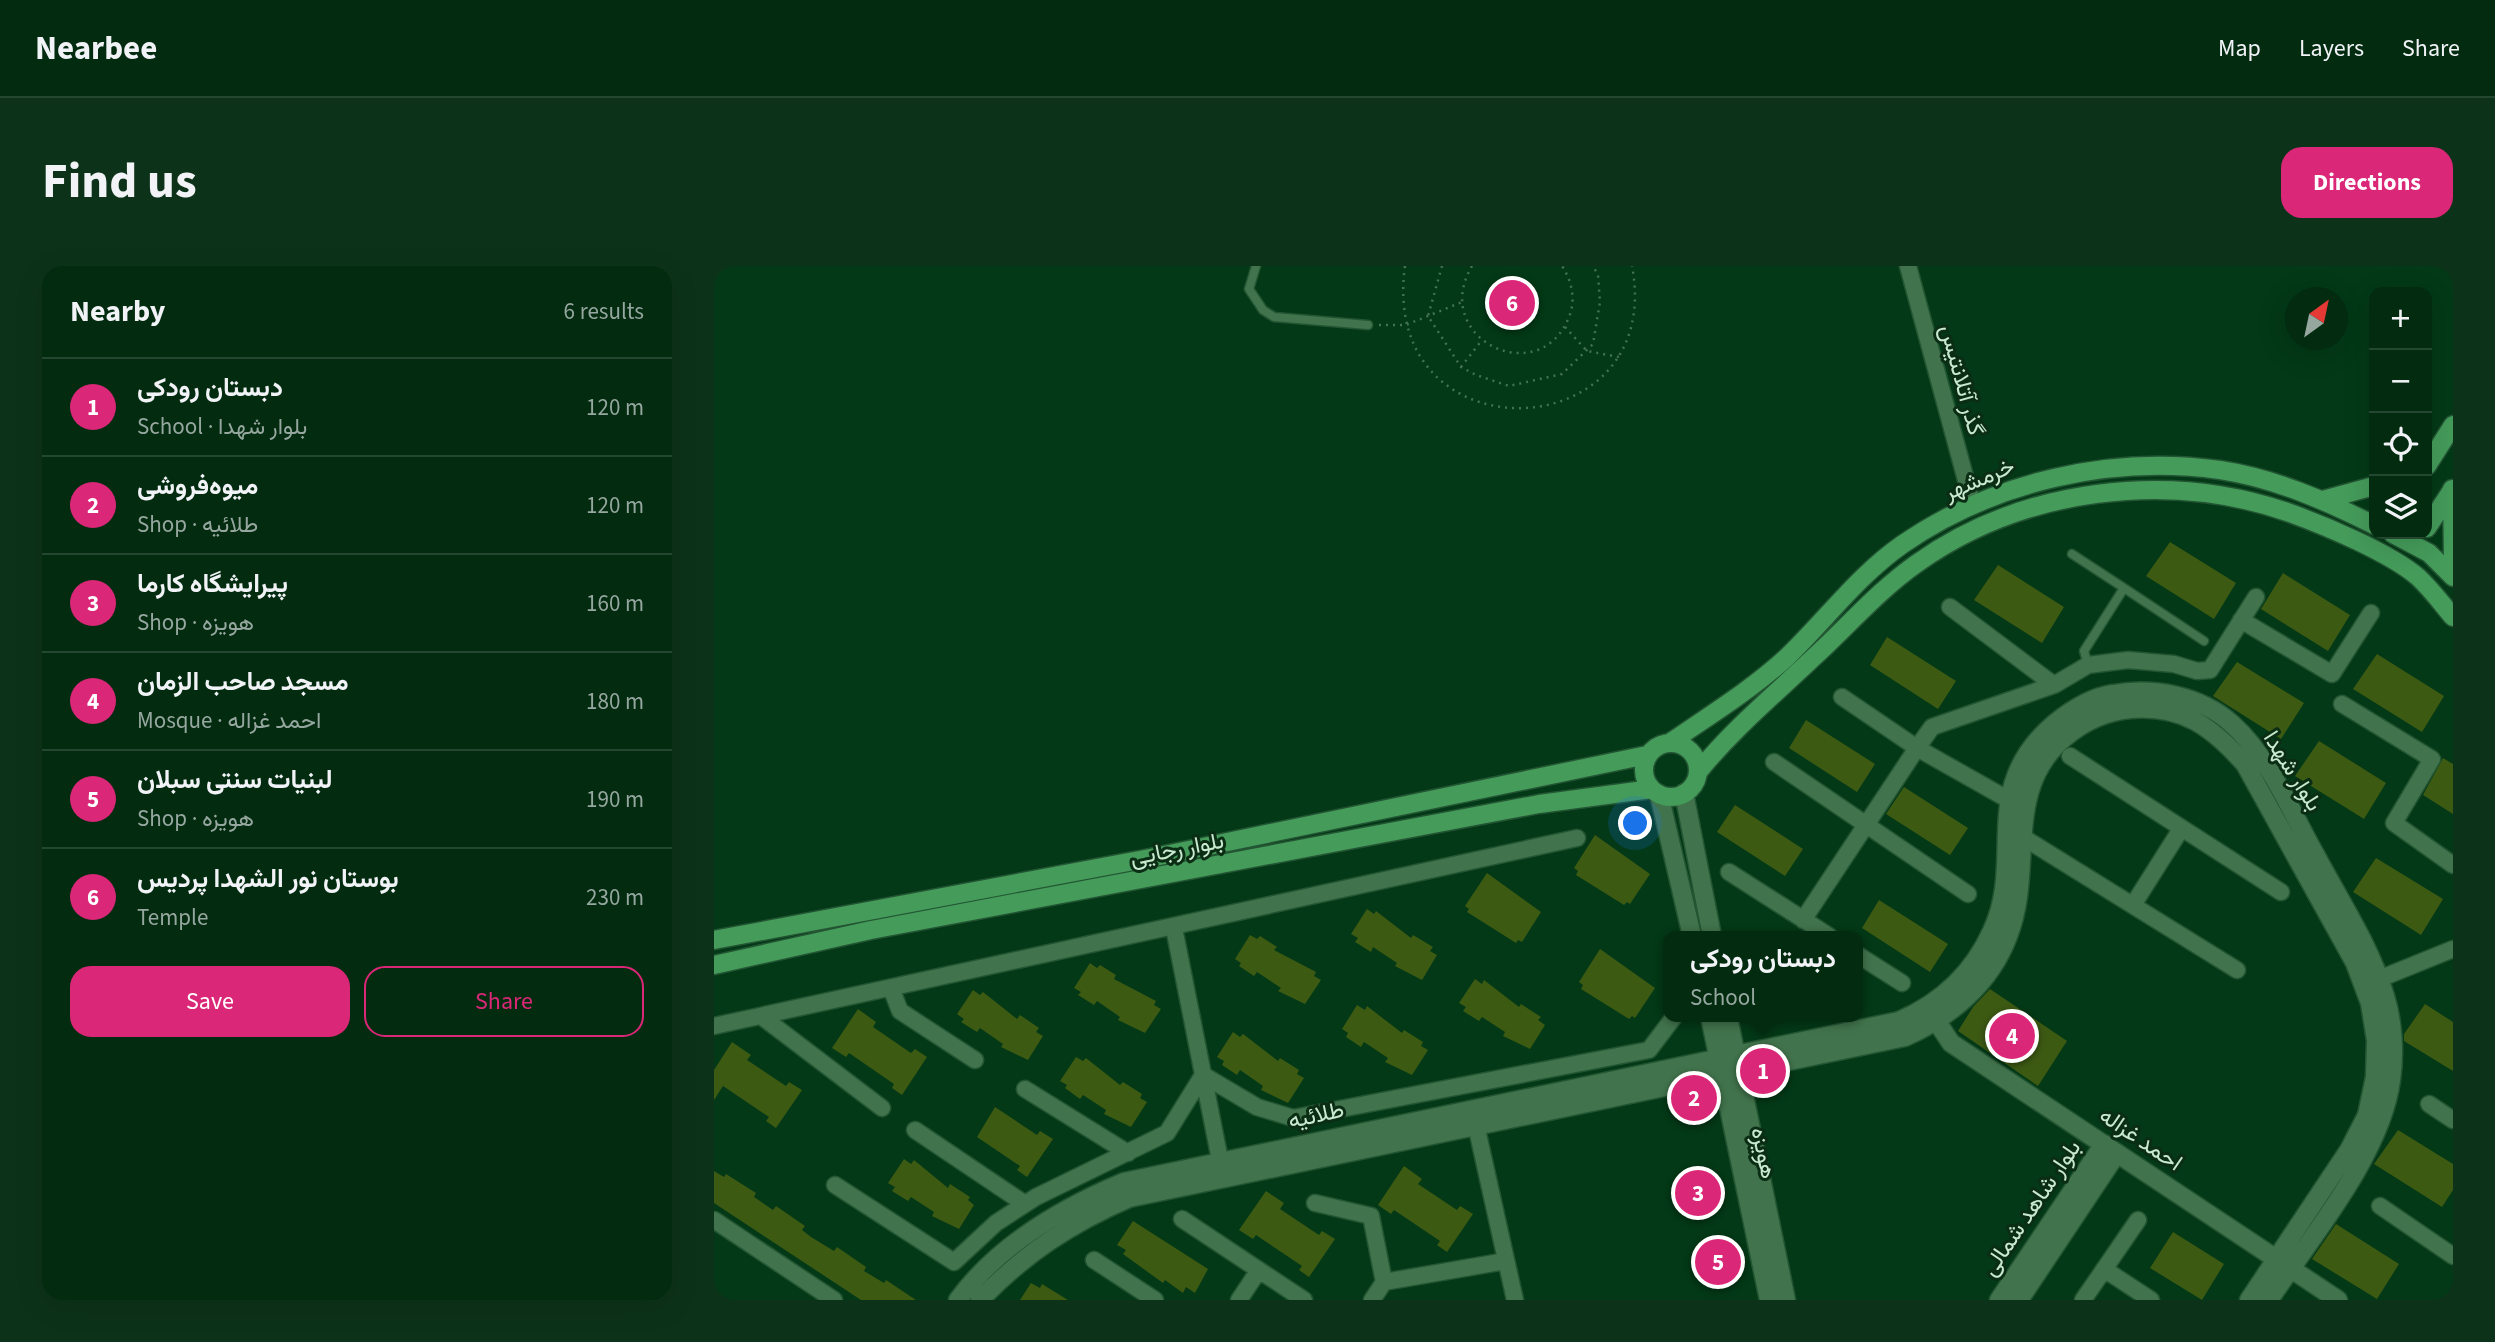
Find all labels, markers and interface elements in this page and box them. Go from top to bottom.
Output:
text: Nearbee [35,25,157,72]
text: Map [2218,31,2261,66]
text: Layers [2299,31,2364,66]
text: Share [2402,31,2460,66]
text: Find us [42,147,197,217]
button: Directions [2281,147,2453,218]
pin: 6 [1489,277,1535,329]
north arrow [2285,287,2348,350]
map controls [2369,287,2432,539]
button: + [2369,287,2432,350]
text: Nearby [70,290,165,333]
text: 6 results [564,295,644,328]
street label: گذر آتلانتیس [1931,321,1993,439]
button: − [2369,350,2432,413]
text: دبستان رودکی [137,369,283,406]
text: 1 [87,391,99,424]
text: 120 m [586,391,644,424]
text: School · بلوار شهدا [137,410,307,443]
button: locate [2369,413,2432,476]
street label: خرمشهر [1937,449,2020,509]
text: میوه‌فروشی [137,467,258,504]
button: layers [2369,476,2432,539]
text: 2 [87,489,99,522]
text: 120 m [586,489,644,522]
text: Shop · طلائیه [137,508,258,541]
text: پیرایشگاه کارما [137,565,288,602]
text: 3 [87,587,99,620]
text: 160 m [586,587,644,620]
text: Shop · هویزه [137,606,254,639]
text: مسجد صاحب الزمان [137,663,349,700]
text: 4 [87,685,99,718]
text: 180 m [586,685,644,718]
text: Mosque · احمد غزاله [137,704,321,737]
street label: بلوار شهدا [2255,724,2331,818]
text: لبنیات سنتی سبلان [137,761,333,798]
text: 5 [87,783,99,816]
text: 190 m [586,783,644,816]
text: Shop · هویزه [137,802,254,835]
your location [1618,806,1652,840]
street label: بلوار رجایی [1127,824,1227,874]
text: بوستان نور الشهدا پردیس [137,860,399,897]
text: 6 [87,881,99,914]
text: 230 m [586,881,644,914]
text: Temple [137,901,208,934]
popup [1663,931,1863,1022]
text: دبستان رودکی [1690,940,1836,977]
button: Save [70,966,350,1037]
button: Share [364,966,644,1037]
text: School [1690,981,1756,1014]
pin: 4 [1989,1010,2035,1062]
pin: 1 [1740,1045,1786,1097]
pin: 2 [1671,1072,1717,1124]
street label: طلائیه [1285,1093,1347,1137]
street label: احمد غزاله [2093,1099,2189,1179]
street label: هویزه [1742,1124,1786,1182]
street label: بلوار شاهد شمالی [1973,1133,2089,1283]
pin: 3 [1675,1167,1721,1219]
pin: 5 [1695,1236,1741,1288]

